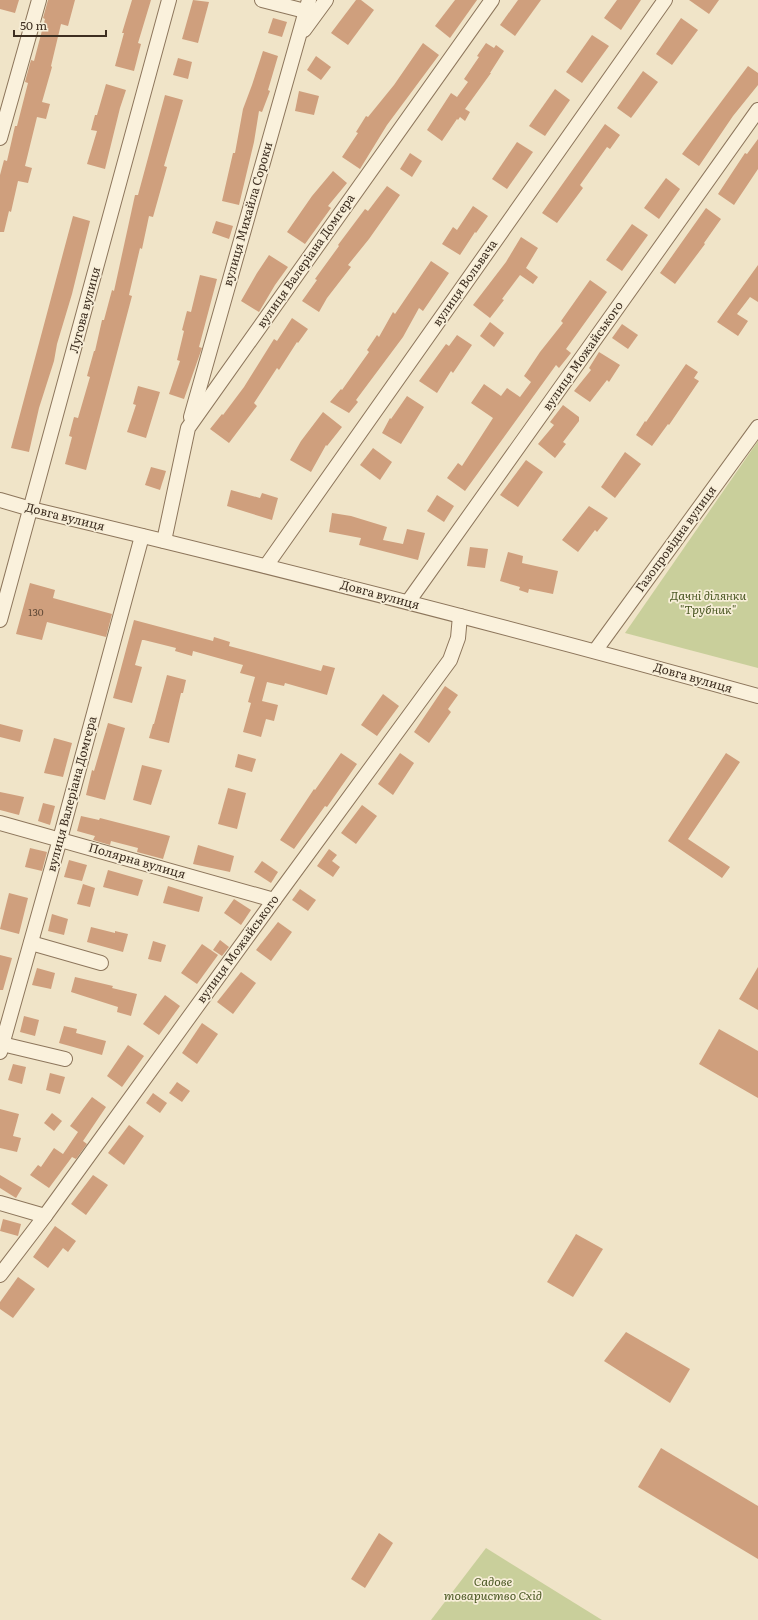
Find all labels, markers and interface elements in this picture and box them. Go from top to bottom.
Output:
scale bar [14,12,106,38]
text: 50 m [20,16,47,34]
street label: вулиця Михайла Сороки [218,139,276,288]
street label: вулиця Валеріана Домгера [252,189,359,331]
street label: вулиця Вольвача [427,235,501,330]
street label: Лугова вулиця [64,265,104,355]
street label: вулиця Можайського [538,297,627,414]
street label: Газопровідна вулиця [630,481,720,595]
street label: Довга вулиця [24,497,107,535]
street label: Довга вулиця [339,575,422,613]
park label: Дачні ділянки "Трубник" [670,586,747,618]
house number: 130 [28,604,44,619]
street label: Довга вулиця [652,657,735,697]
street label: вулиця Валеріана Домгера [42,713,101,873]
street label: Полярна вулиця [87,838,188,883]
street label: вулиця Можайського [192,891,283,1006]
park label: Садове товариство Схід [444,1572,542,1604]

